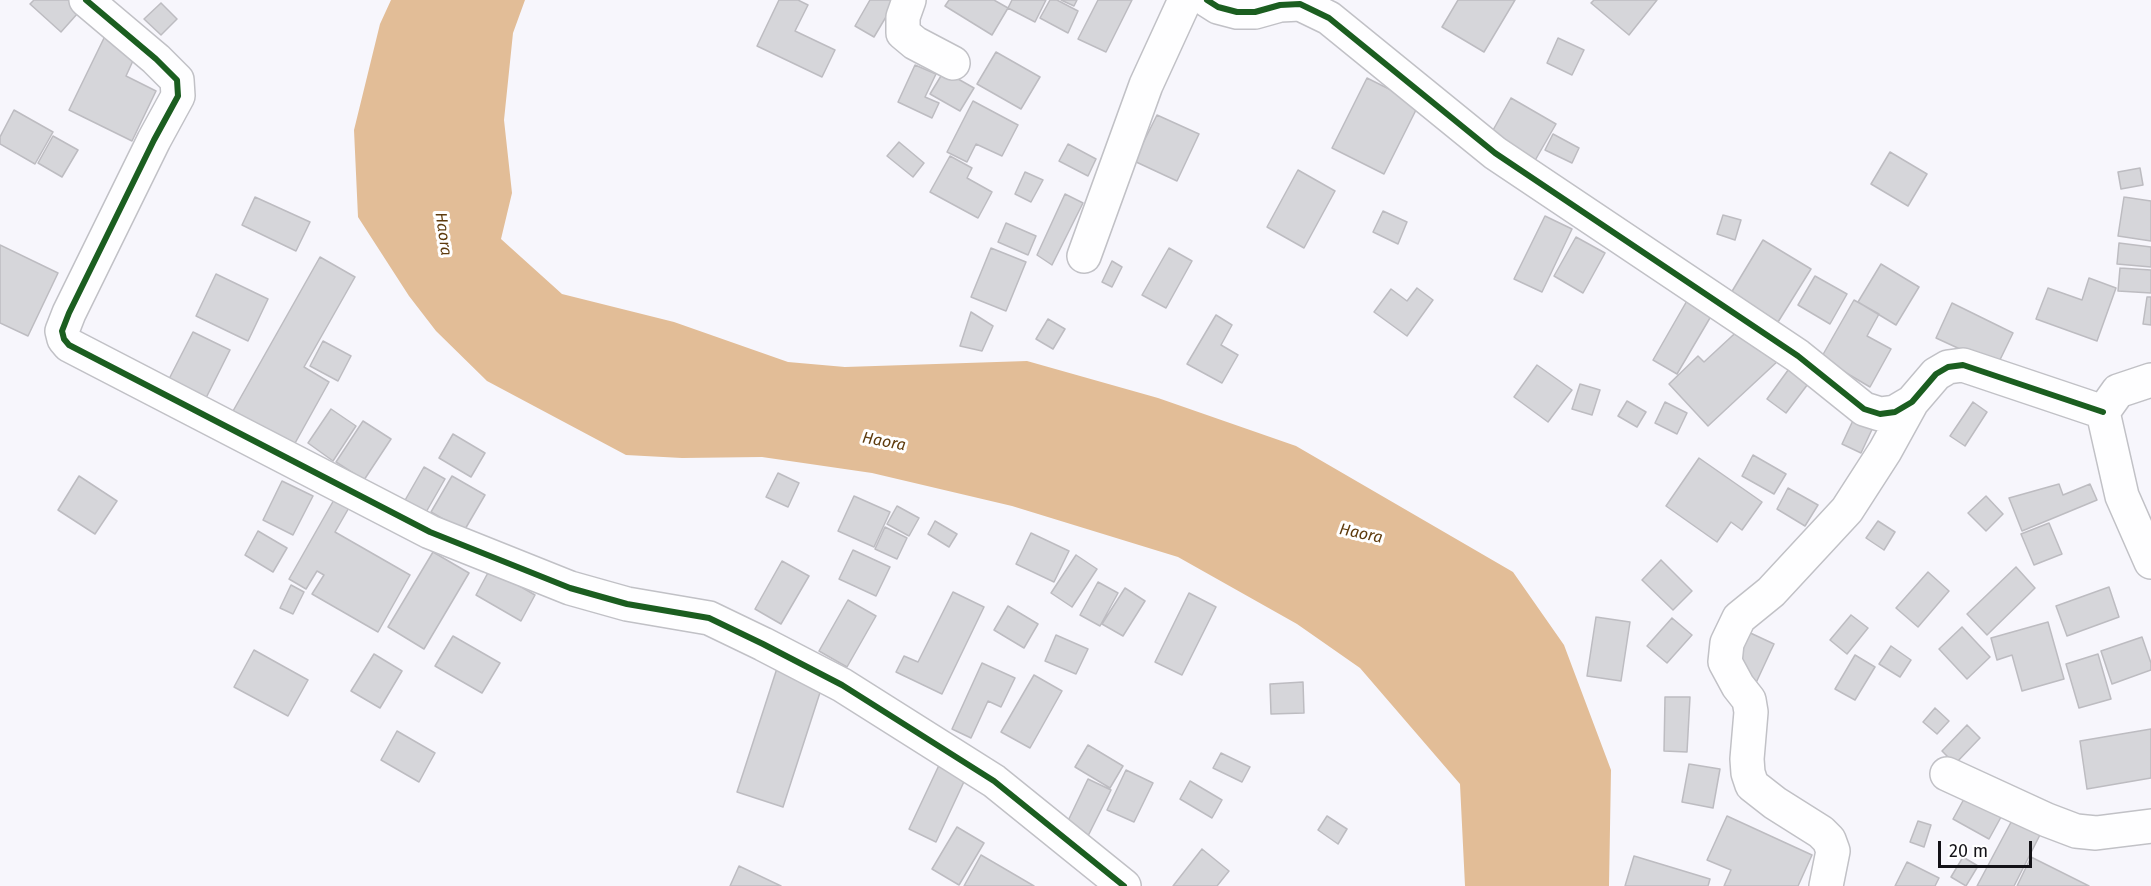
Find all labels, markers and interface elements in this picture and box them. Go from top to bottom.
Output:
water label: Haora [430,211,456,257]
water label: Haora [861,428,907,456]
water label: Haora [1338,520,1384,548]
scale bar [1941,829,2036,867]
text: 20 m [1949,840,1988,862]

